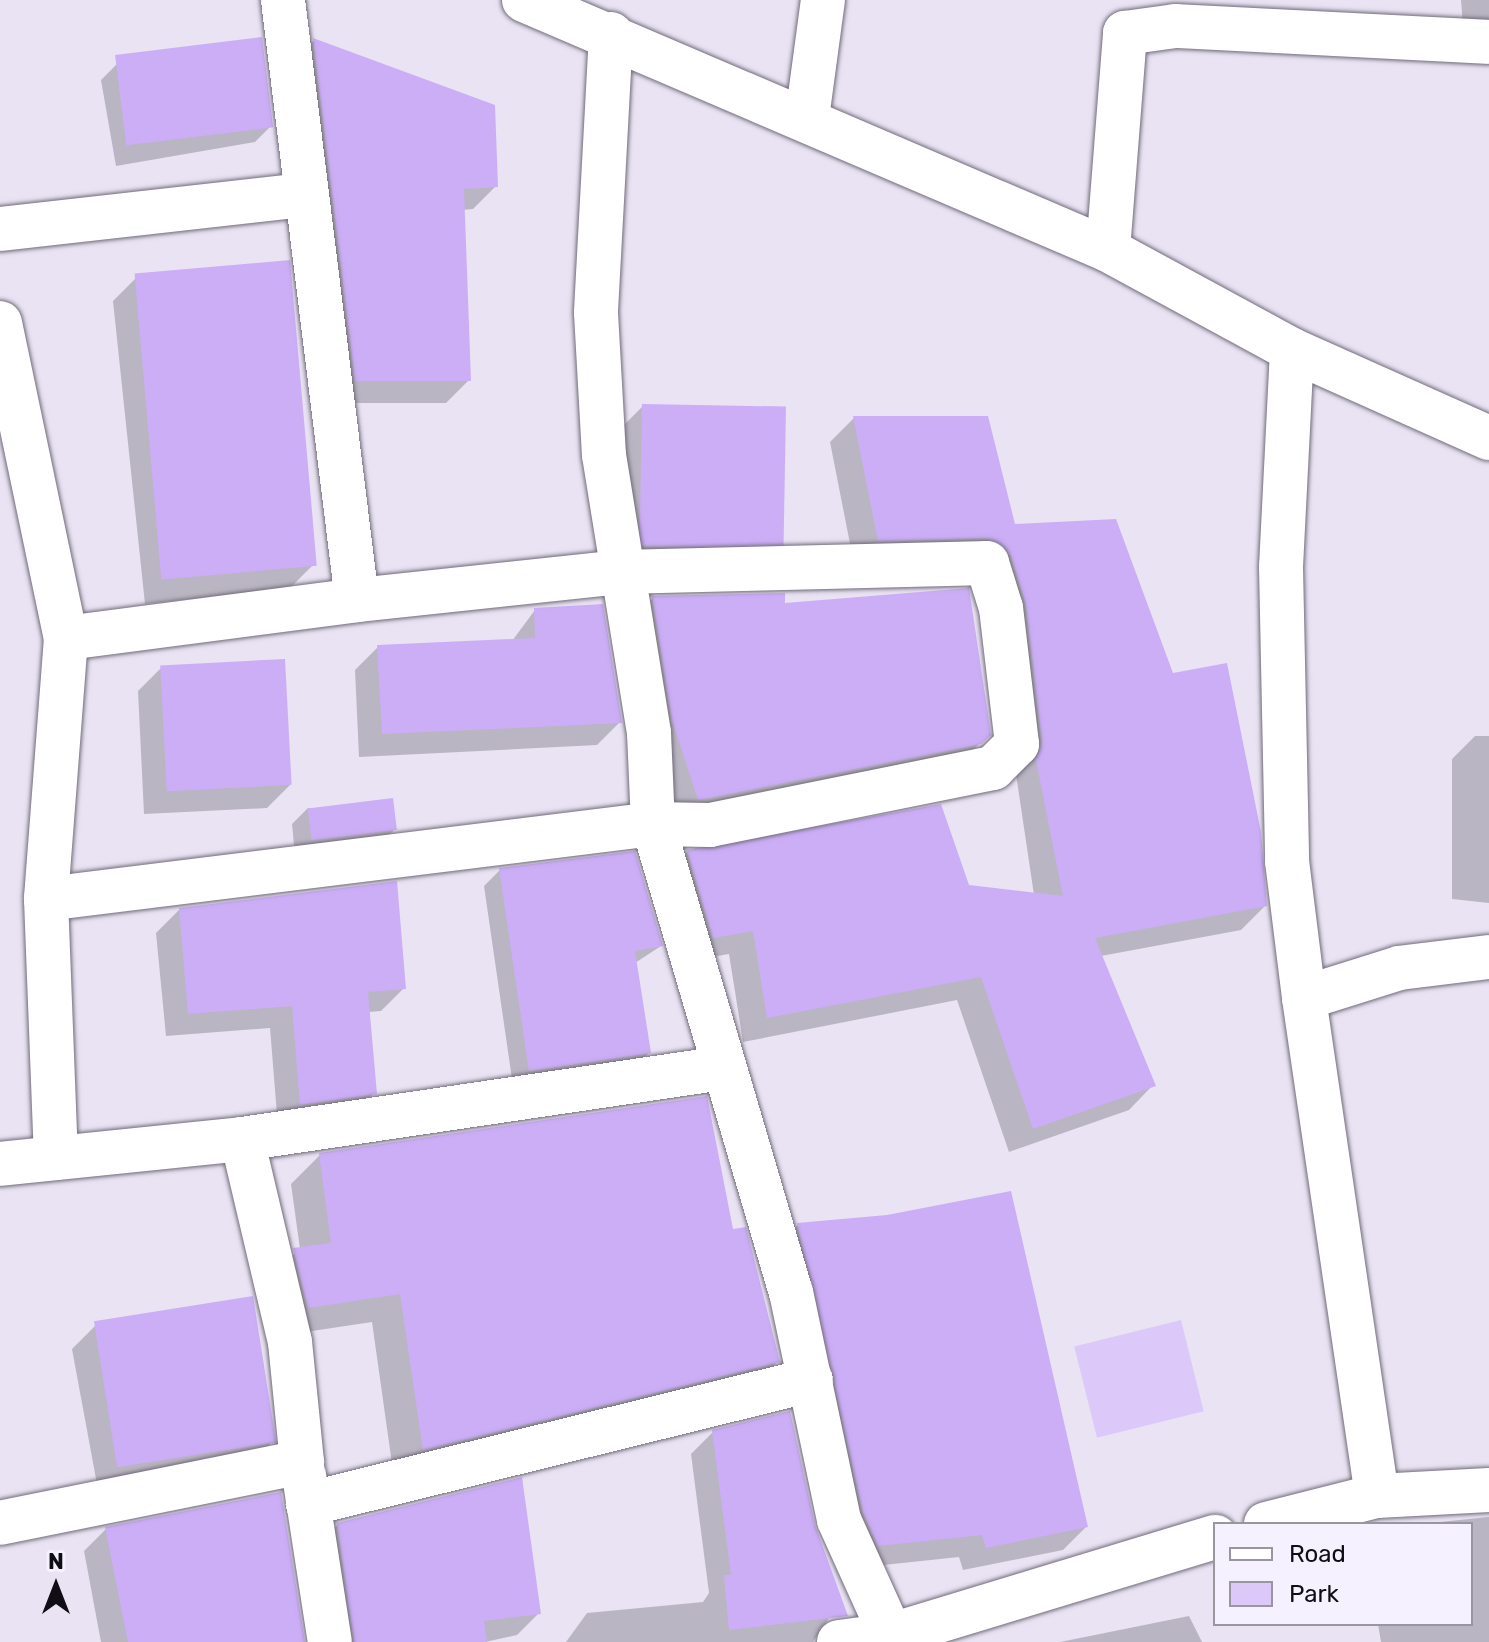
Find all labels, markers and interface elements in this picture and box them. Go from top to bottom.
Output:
legend [1213,1522,1473,1626]
text: Road [1289,1540,1346,1568]
north arrow [16,1546,96,1626]
text: N [48,1548,64,1575]
text: Park [1289,1580,1339,1608]

